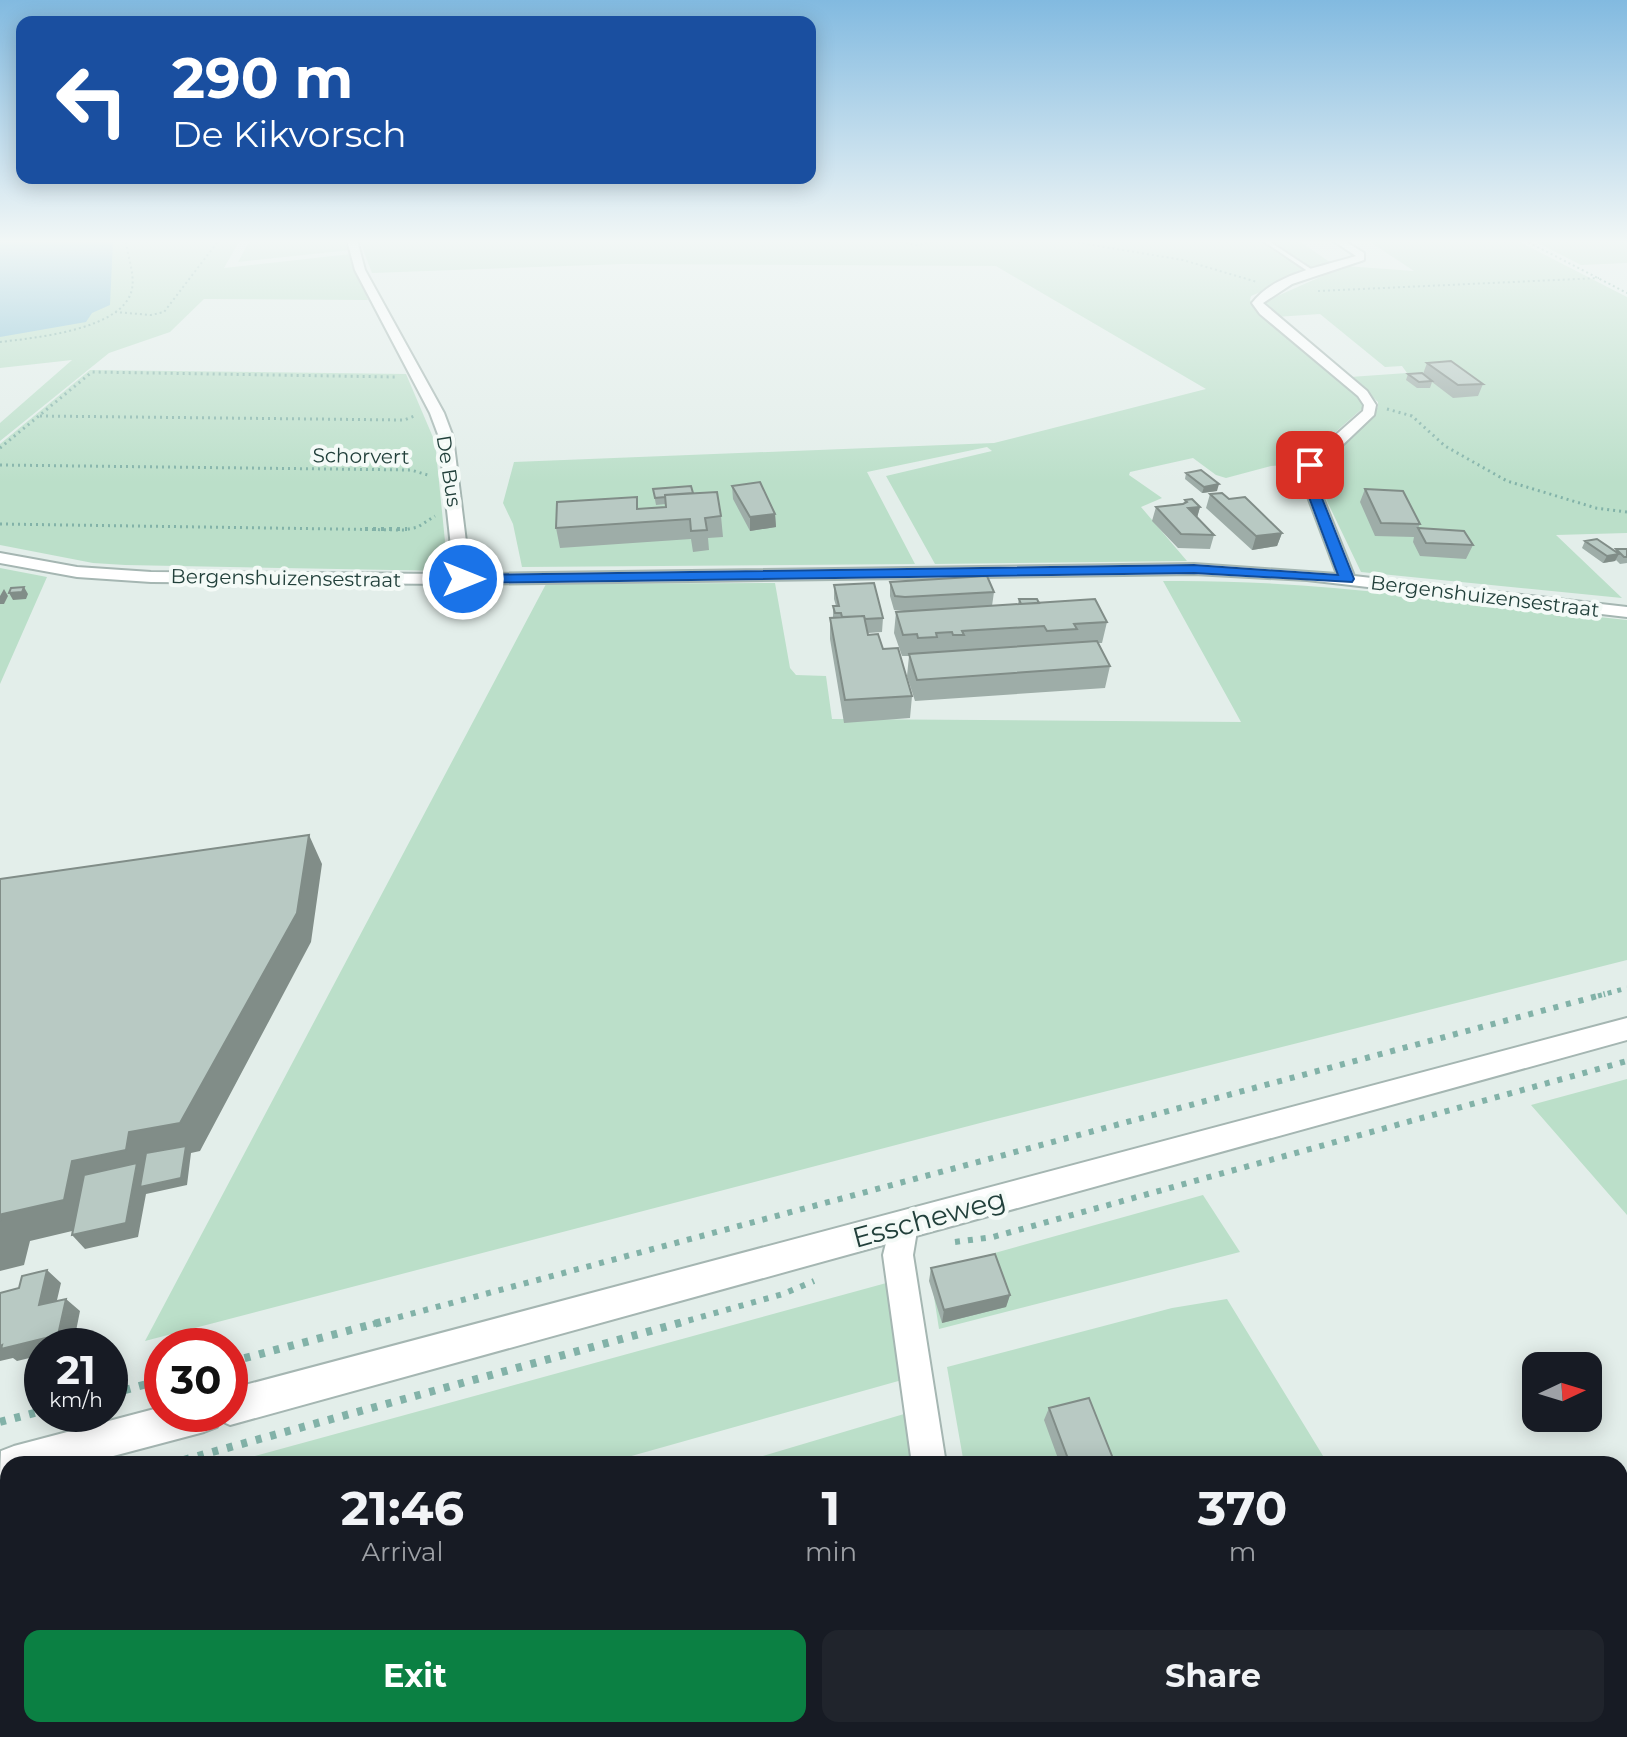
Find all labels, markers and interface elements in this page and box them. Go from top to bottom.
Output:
text: 290 m [172,44,353,112]
icon: left [40,48,144,152]
text: De Kikvorsch [172,112,407,156]
pin [1276,431,1344,499]
street label: De Bus [432,434,467,509]
street label: Schorvert [312,443,410,469]
icon: arrive [1288,443,1332,487]
position arrow [421,537,505,621]
street label: Bergenshuizensestraat [170,564,402,592]
street label: Bergenshuizensestraat [1369,570,1601,622]
street label: Esscheweg [849,1181,1009,1255]
speed limit sign: 30 [144,1328,248,1432]
text: 21 [56,1345,96,1394]
north arrow [1522,1352,1602,1432]
map controls [1522,1352,1602,1432]
text: km/h [49,1388,103,1412]
text: 21:46 [341,1479,464,1537]
text: 1 [822,1479,840,1537]
text: 370 [1198,1479,1287,1537]
text: Arrival [361,1536,443,1568]
text: min [805,1536,857,1568]
text: m [1229,1536,1256,1568]
button: Exit [24,1630,806,1722]
button: Share [822,1630,1604,1722]

